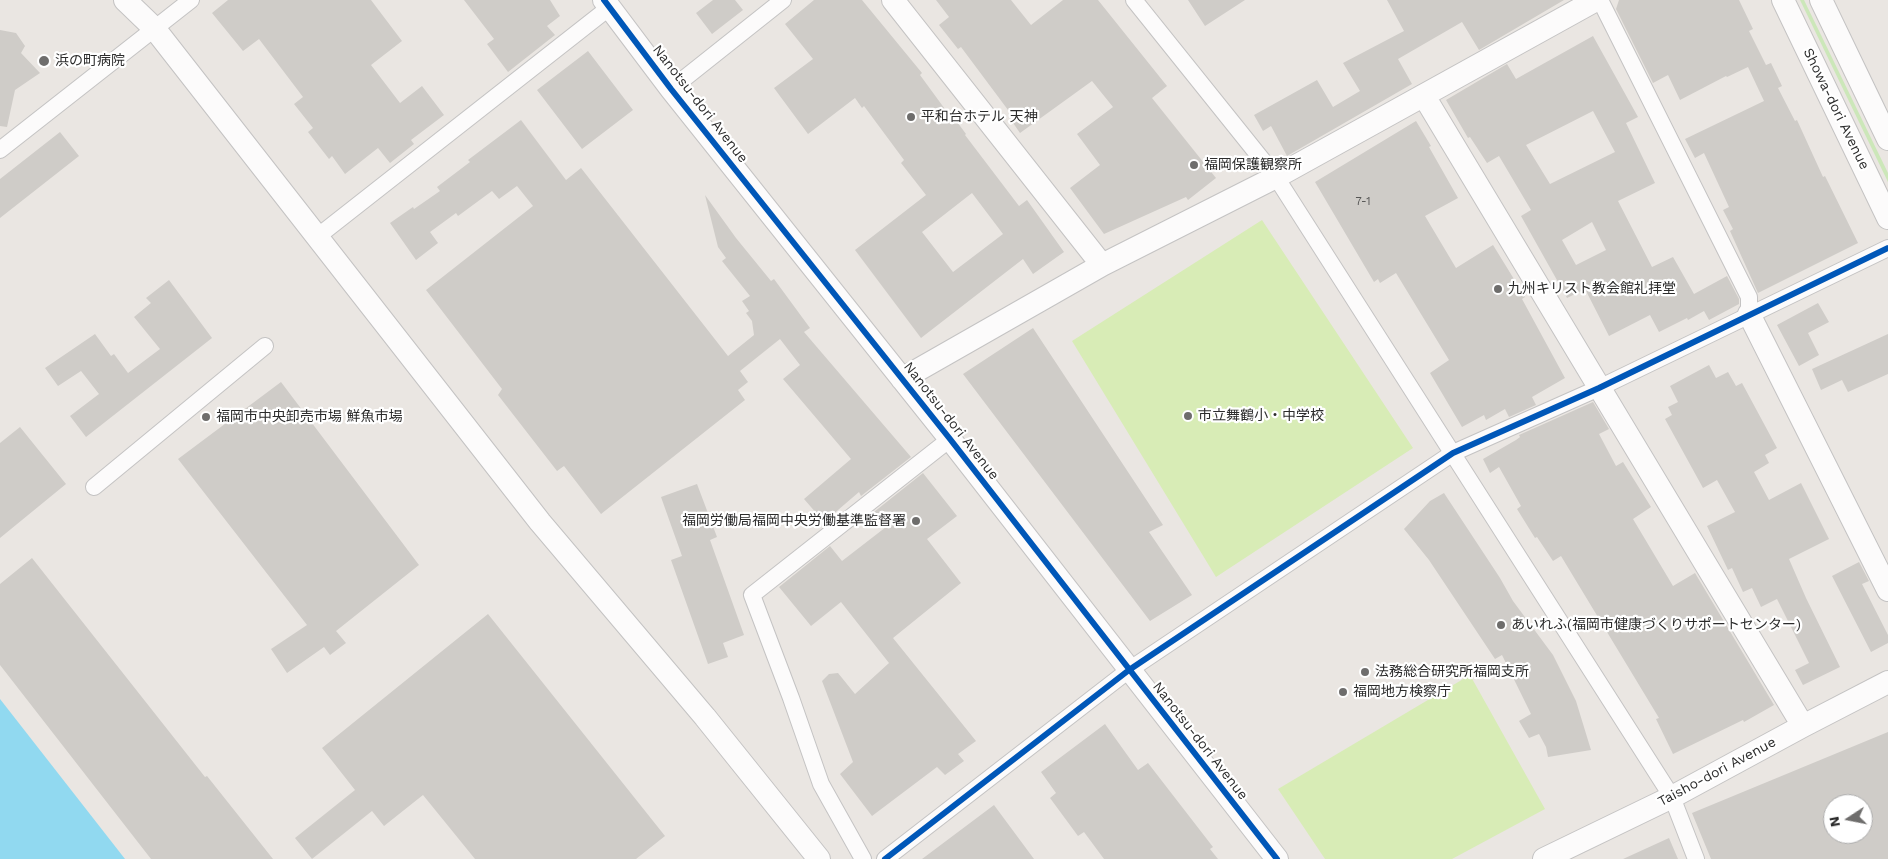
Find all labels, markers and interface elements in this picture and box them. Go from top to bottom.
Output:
street label: Nanotsu-dori Avenue [649,42,751,166]
street label: Showa-dori Avenue [1799,46,1873,172]
place label: 浜の町病院 [55,53,125,69]
marker: 浜の町病院 [37,54,51,68]
place label: 平和台ホテル 天神 [921,109,1038,125]
marker: 平和台ホテル 天神 [905,111,917,123]
place label: 福岡保護観察所 [1204,157,1302,173]
marker: 福岡保護観察所 [1188,159,1200,171]
house number: 7-1 [1355,195,1371,209]
place label: 九州キリスト教会館礼拝堂 [1508,281,1676,297]
marker: 九州キリスト教会館礼拝堂 [1492,283,1504,295]
street label: Nanotsu-dori Avenue [900,359,1002,483]
place label: 市立舞鶴小・中学校 [1198,408,1324,424]
place label: 福岡市中央卸売市場 鮮魚市場 [216,409,403,425]
marker: 市立舞鶴小・中学校 [1182,410,1194,422]
marker: 福岡市中央卸売市場 鮮魚市場 [200,411,212,423]
place label: 福岡労働局福岡中央労働基準監督署 [682,513,906,529]
marker: 福岡労働局福岡中央労働基準監督署 [910,515,922,527]
place label: あいれふ(福岡市健康づくりサポートセンター) [1511,617,1801,633]
marker: あいれふ(福岡市健康づくりサポートセンター) [1495,619,1507,631]
place label: 法務総合研究所福岡支所 [1375,664,1529,680]
marker: 法務総合研究所福岡支所 [1359,666,1371,678]
street label: Nanotsu-dori Avenue [1149,679,1251,803]
place label: 福岡地方検察庁 [1353,684,1451,700]
marker: 福岡地方検察庁 [1337,686,1349,698]
street label: Taisho-dori Avenue [1655,734,1779,810]
north arrow [1823,794,1873,844]
text: N [1825,815,1843,828]

